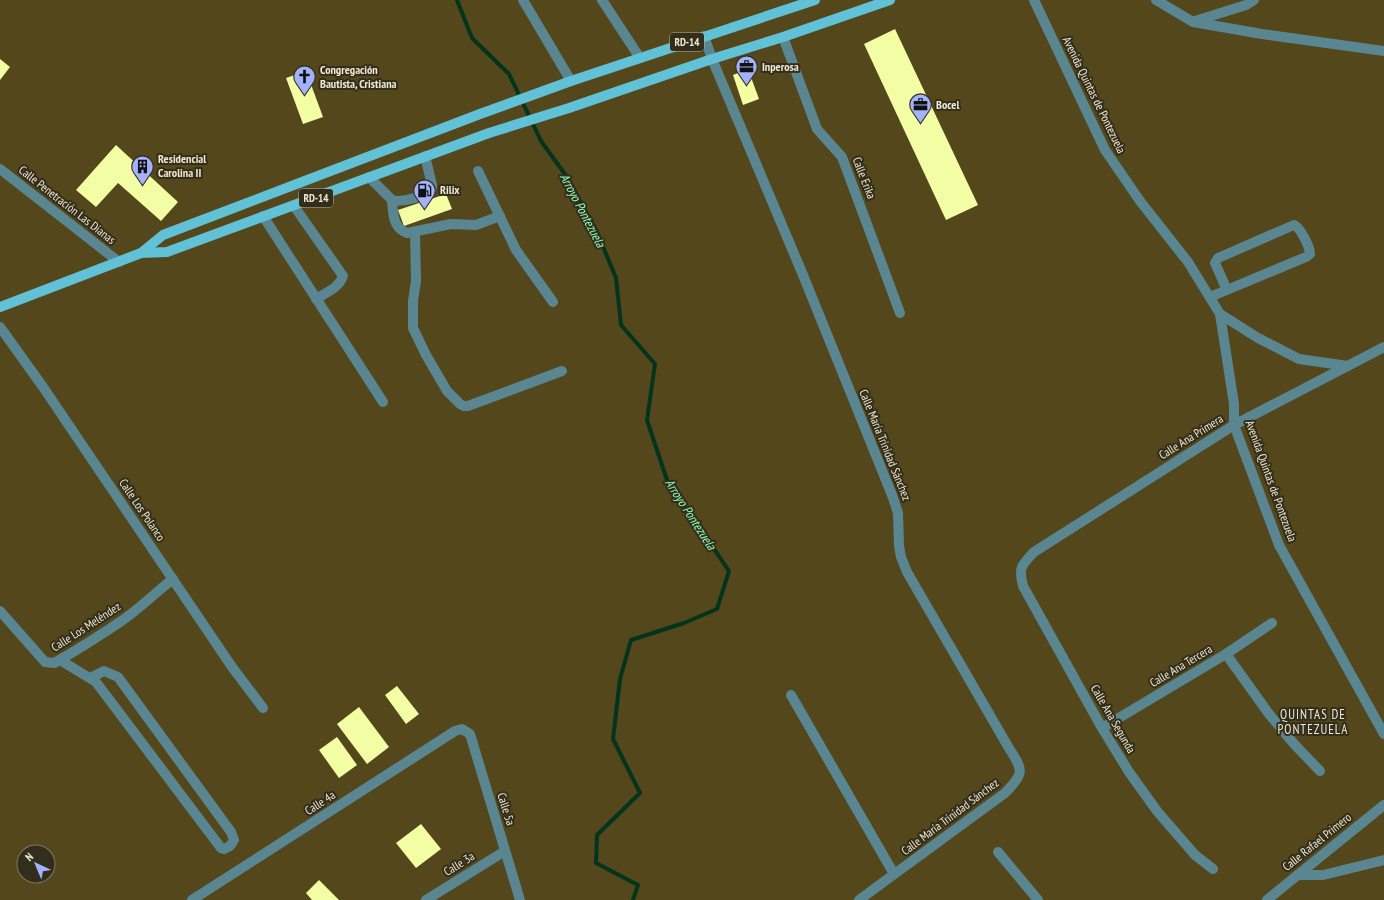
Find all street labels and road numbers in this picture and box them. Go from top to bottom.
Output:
road number: RD-14 [670,33,704,51]
street label: Avenida Quintas de Pontezuela [1060,34,1129,156]
street label: Calle Erika [850,155,879,201]
street label: Calle Penetración Las Dianas [16,162,119,247]
road number: RD-14 [299,189,333,207]
street label: Calle María Trinidad Sánchez [856,387,915,503]
street label: Calle Ana Primera [1156,411,1226,462]
street label: Avenida Quintas de Pontezuela [1243,418,1300,544]
street label: Calle Los Polanco [116,476,169,544]
street label: Calle Los Meléndez [48,599,123,655]
street label: Calle Ana Tercera [1147,641,1215,690]
street label: Calle Ana Segunda [1088,682,1139,756]
street label: Calle María Trinidad Sánchez [898,775,1001,858]
street label: Calle 4a [302,787,338,818]
street label: Calle 5a [494,791,519,827]
street label: Calle Rafael Primero [1279,809,1354,874]
street label: Calle 3a [441,848,477,879]

